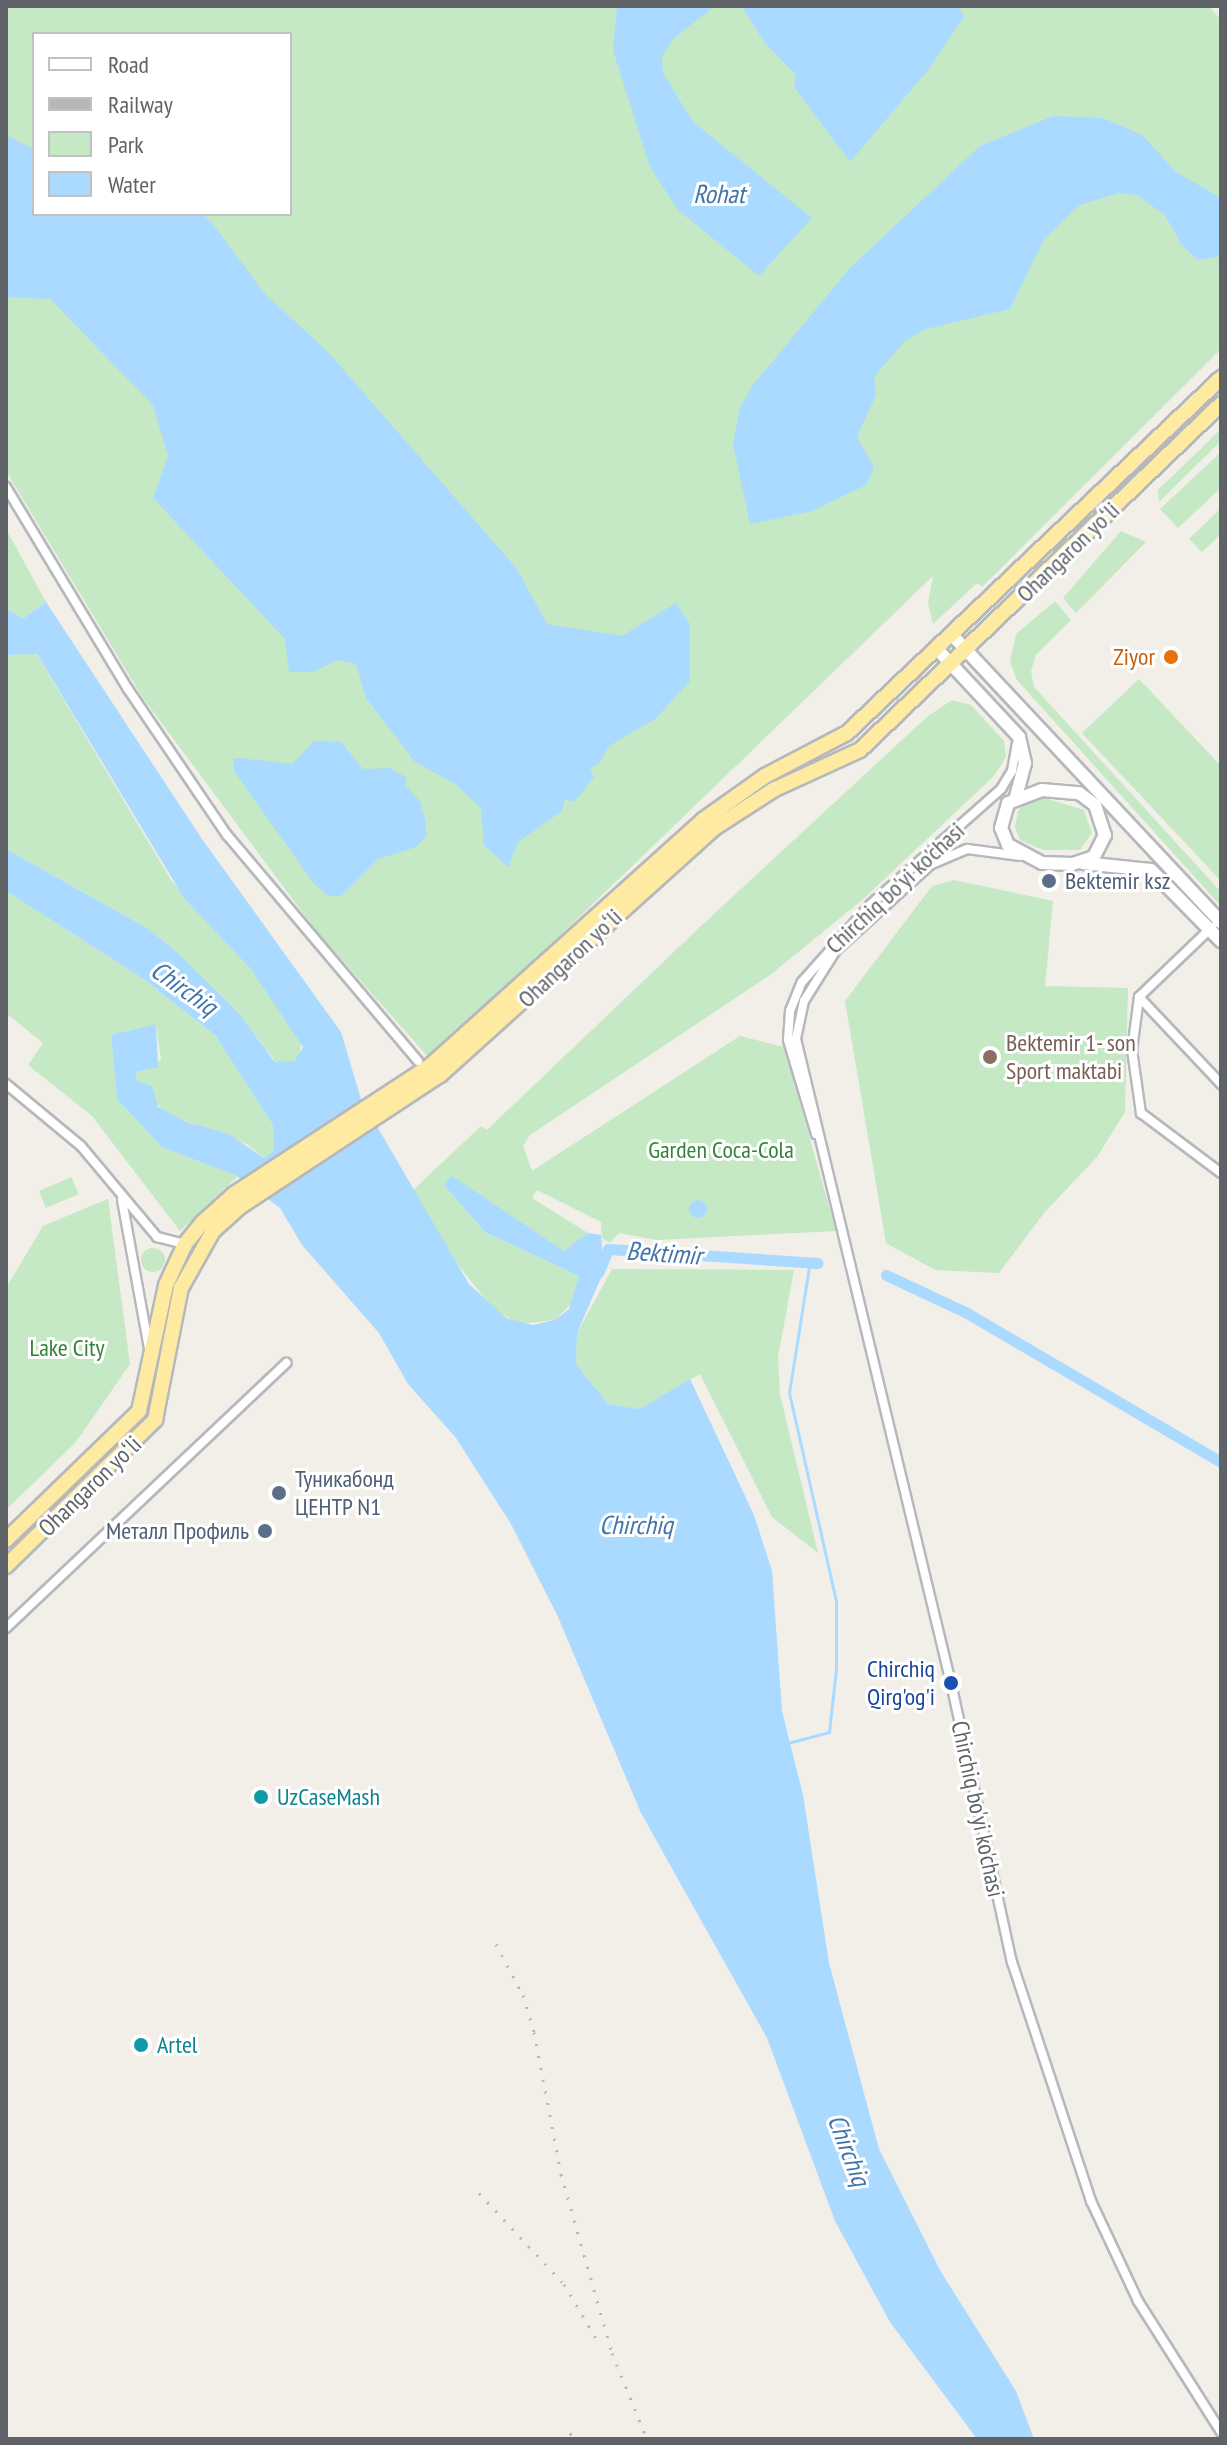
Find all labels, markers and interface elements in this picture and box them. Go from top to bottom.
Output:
legend [32,32,292,216]
text: Road [108,49,149,80]
text: Railway [108,89,173,120]
text: Park [108,129,144,160]
text: Water [108,169,156,200]
water label: Rohat [693,178,745,210]
street label: Ohangaron yoʻli [1011,496,1125,608]
place label: Ziyor [1113,643,1155,671]
marker: Ziyor [1162,648,1180,666]
street label: Chirchiq bo'yi ko'chasi [820,816,970,960]
place label: Bektemir ksz [1065,867,1170,895]
marker: Bektemir ksz [1040,872,1058,890]
street label: Ohangaron yoʻli [512,902,628,1014]
water label: Chirchiq [145,954,223,1022]
place label: Bektemir 1- son Sport maktabi [1006,1029,1137,1085]
marker: Bektemir 1- son Sport maktabi [981,1048,999,1066]
park label: Garden Coca-Cola [648,1136,794,1164]
water label: Bektimir [625,1235,703,1271]
park label: Lake City [30,1334,104,1362]
street label: Ohangaron yoʻli [33,1430,147,1542]
place label: Туникабонд ЦЕНТР N1 [295,1465,394,1521]
marker: Туникабонд ЦЕНТР N1 [270,1484,288,1502]
water label: Chirchiq [599,1509,673,1541]
place label: Металл Профиль [106,1517,249,1545]
marker: Металл Профиль [256,1522,274,1540]
place label: Chirchiq Qirg'og'i [867,1655,935,1711]
marker: Chirchiq Qirg'og'i [942,1674,960,1692]
street label: Chirchiq bo'yi ko'chasi [945,1718,1011,1900]
place label: UzCaseMash [277,1783,380,1811]
marker: UzCaseMash [252,1788,270,1806]
place label: Artel [157,2031,197,2059]
marker: Artel [132,2036,150,2054]
water label: Chirchiq [821,2110,877,2190]

